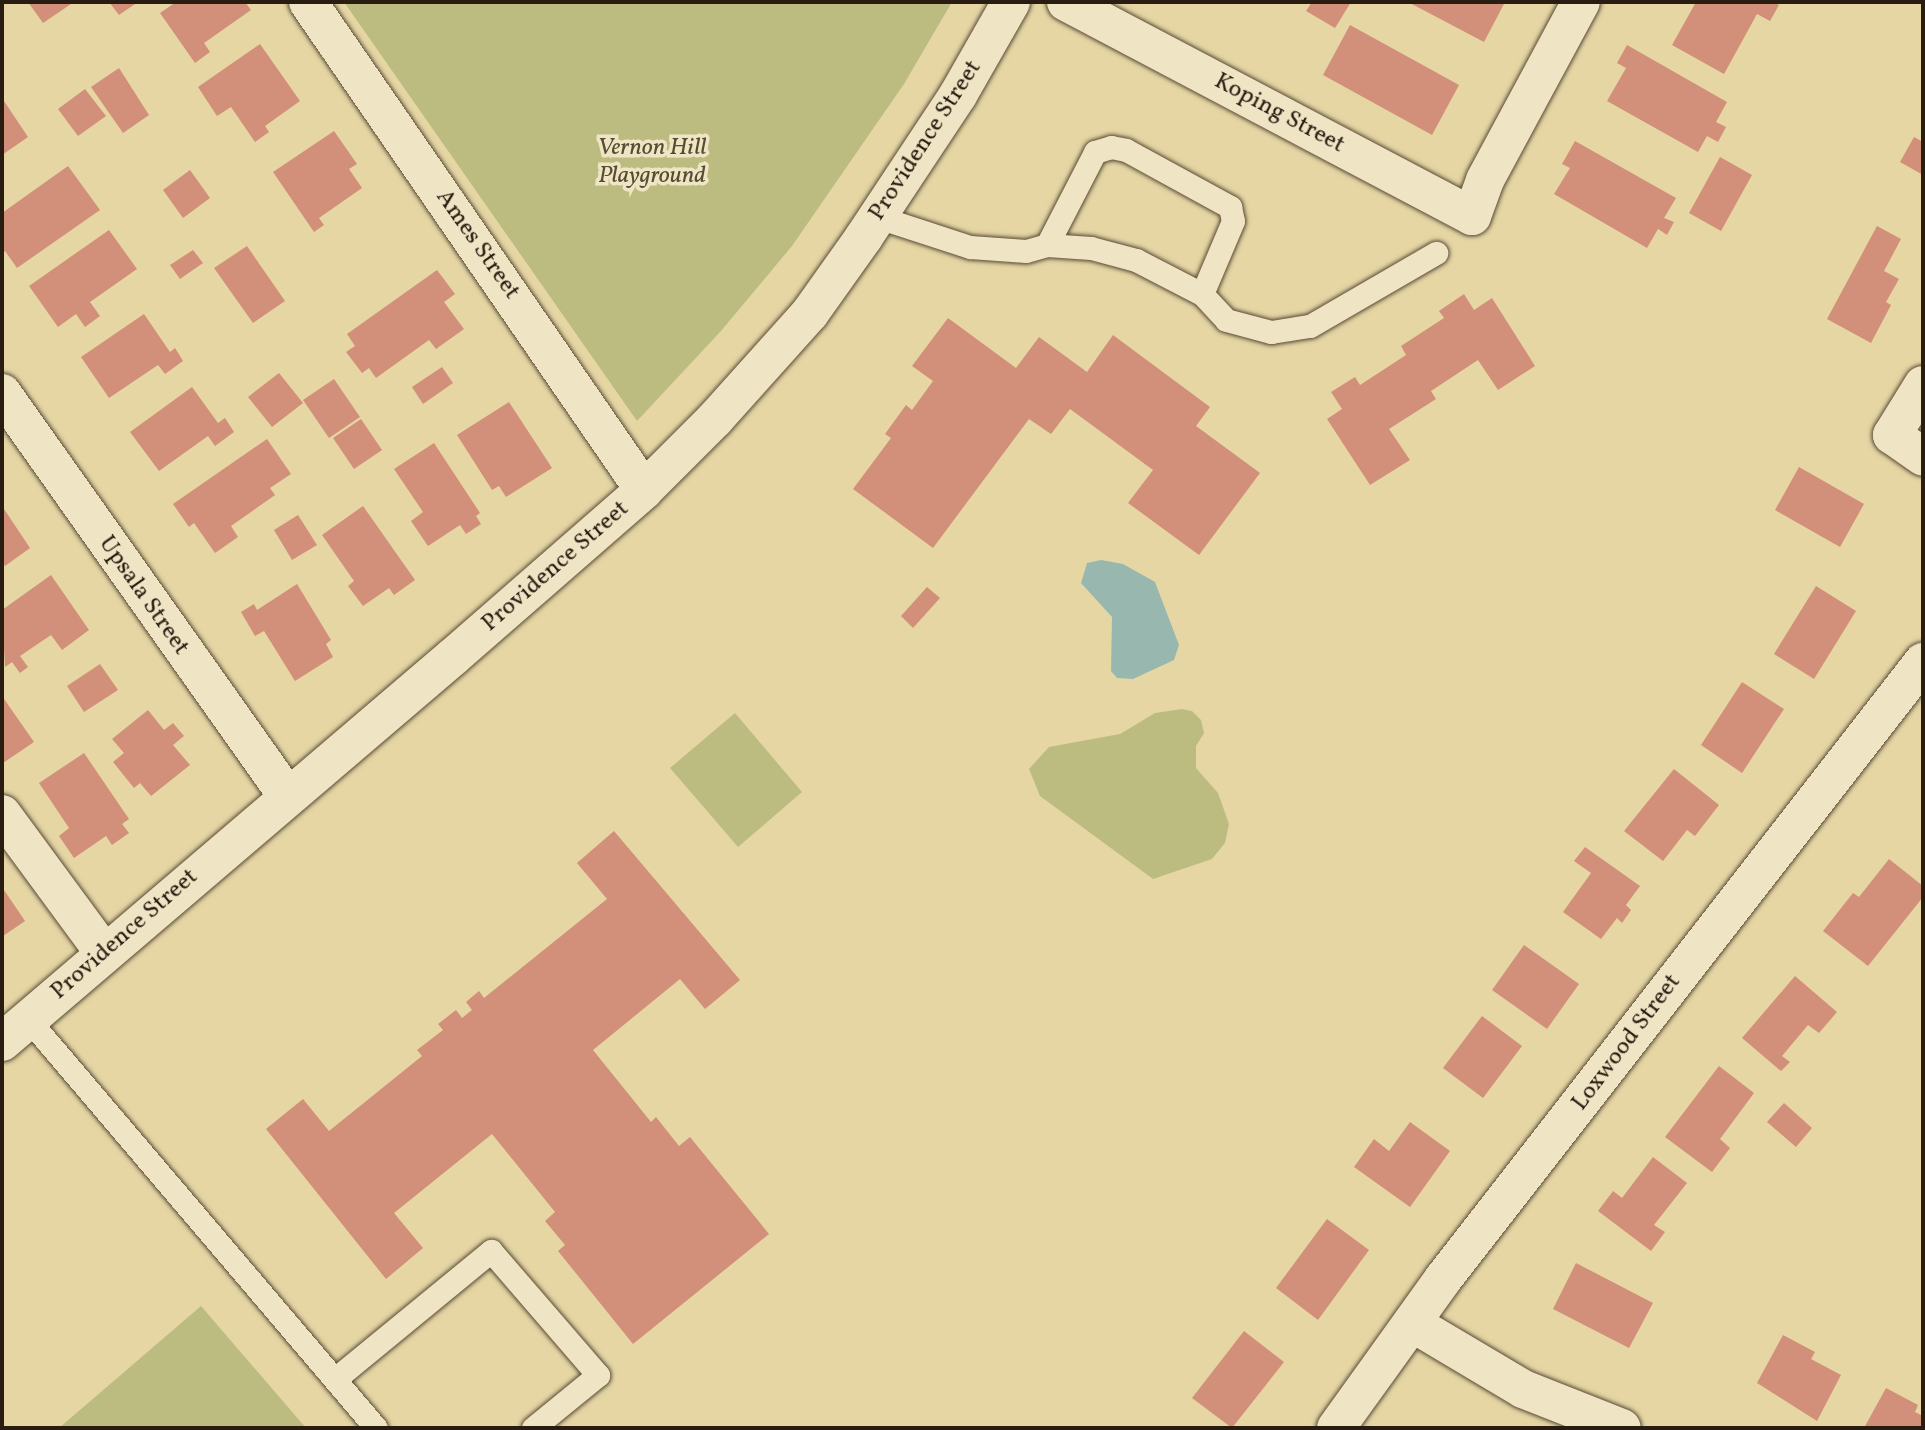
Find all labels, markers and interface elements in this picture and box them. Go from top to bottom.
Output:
street label: Providence Street [863,55,989,227]
street label: Koping Street [1209,68,1349,160]
park label: Vernon Hill Playground [598,135,706,191]
street label: Ames Street [429,185,525,305]
street label: Providence Street [477,495,635,639]
street label: Upsala Street [91,531,195,661]
street label: Providence Street [46,863,204,1007]
street label: Loxwood Street [1566,969,1688,1117]

